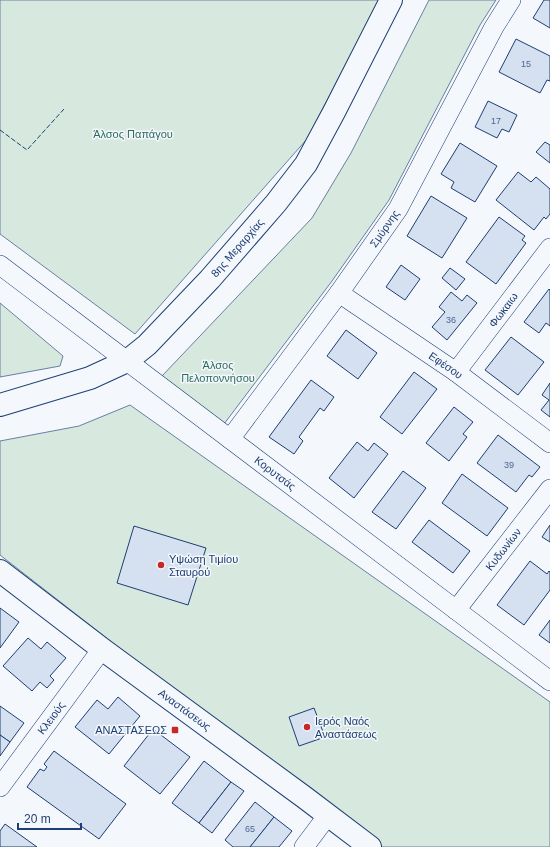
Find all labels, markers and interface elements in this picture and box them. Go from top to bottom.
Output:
house number: 15 [521,59,531,69]
house number: 17 [491,116,501,126]
park label: Άλσος Παπάγου [93,128,173,140]
street label: Σμύρνης [367,208,401,249]
street label: 8ης Μεραρχίας [209,216,266,279]
street label: Φωκαιω [486,290,520,329]
house number: 36 [446,315,456,325]
street label: Εφέσου [427,349,465,381]
park label: Άλσος Πελοποννήσου [181,359,255,384]
street label: Κορυτσάς [252,454,298,492]
house number: 39 [504,460,514,470]
street label: Κυδωνίων [483,525,524,573]
place label: Υψώση Τιμίου Σταυρού [169,553,238,578]
marker: Υψώση Τιμίου Σταυρού [156,560,166,570]
street label: Αναστάσεως [156,686,213,733]
street label: Κλειούς [35,699,67,737]
place label: Ιερός Ναός Αναστάσεως [315,715,377,740]
marker: Ιερός Ναός Αναστάσεως [302,722,312,732]
place label: ΑΝΑΣΤΑΣΕΩΣ [95,724,167,736]
marker: ΑΝΑΣΤΑΣΕΩΣ [170,725,180,735]
scale bar [18,805,81,831]
text: 20 m [24,812,51,826]
house number: 65 [245,824,255,834]

